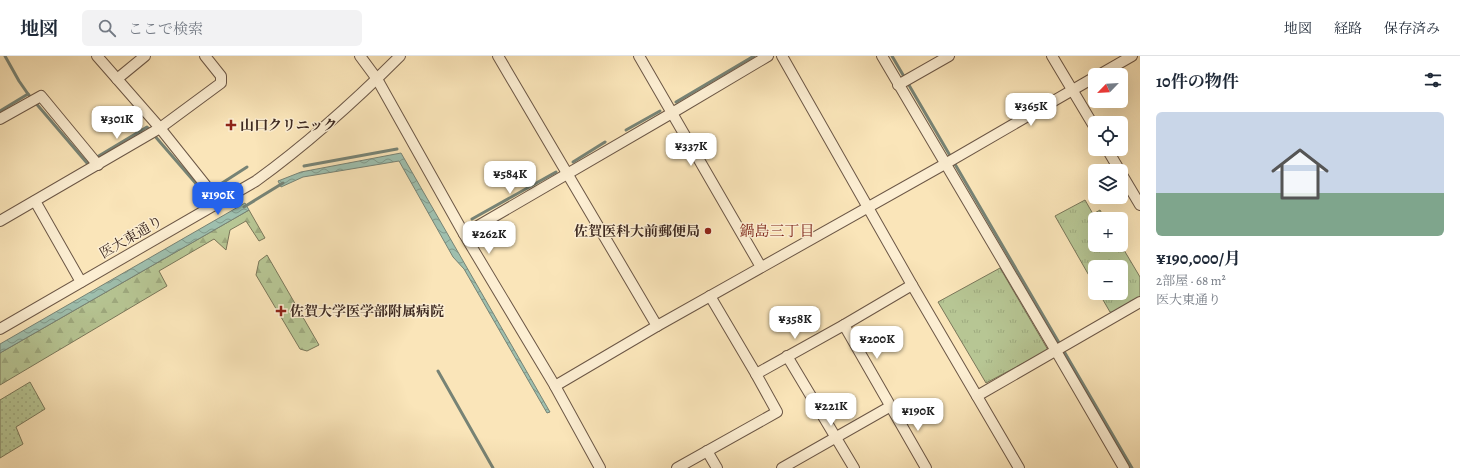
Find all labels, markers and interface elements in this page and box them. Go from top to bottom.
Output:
search box [82,10,362,46]
text: 地図 [20,16,58,42]
icon: search [96,17,118,39]
text: ここで検索 [128,19,203,39]
text: 地図 [1284,19,1312,38]
text: 経路 [1334,19,1362,38]
text: 保存済み [1384,19,1440,38]
north arrow [1088,68,1128,108]
map controls [1088,68,1128,300]
icon: filters [1422,69,1444,91]
text: 10件の物件 [1156,70,1239,93]
pin: ¥365K [1003,93,1059,127]
text: ¥365K [1014,97,1048,114]
pin: ¥301K [89,106,145,140]
text: ¥301K [101,110,133,127]
place label: 山口クリニック [240,116,337,135]
button: locate [1088,116,1128,156]
marker: 山口クリニック [225,119,237,131]
pin: ¥337K [663,133,719,167]
text: ¥337K [675,137,707,154]
icon: home [1264,138,1336,210]
pin: ¥584K [482,161,538,195]
button: layers [1088,164,1128,204]
text: ¥584K [493,165,527,182]
pin: ¥190K [190,182,246,216]
text: ¥190K [201,186,235,203]
street label: 医大東通り [96,211,166,263]
button: + [1088,212,1128,252]
pin: ¥262K [461,221,517,255]
district label: 鍋島三丁目 [739,221,815,241]
place label: 佐賀医科大前郵便局 [574,222,700,241]
text: ¥262K [472,225,506,242]
marker: 佐賀医科大前郵便局 [703,226,713,236]
text: ¥190,000/月 [1156,247,1241,270]
button: − [1088,260,1128,300]
text: 2部屋 · 68 m² [1156,272,1226,289]
text: 医大東通り [1156,291,1221,308]
place label: 佐賀大学医学部附属病院 [290,302,444,321]
marker: 佐賀大学医学部附属病院 [275,305,287,317]
pin: ¥358K [767,306,823,340]
text: ¥358K [778,310,812,327]
pin: ¥200K [849,326,905,360]
text: ¥200K [859,330,895,347]
pin: ¥221K [803,393,859,427]
text: ¥221K [814,397,848,414]
pin: ¥190K [890,398,946,432]
text: ¥190K [901,402,935,419]

